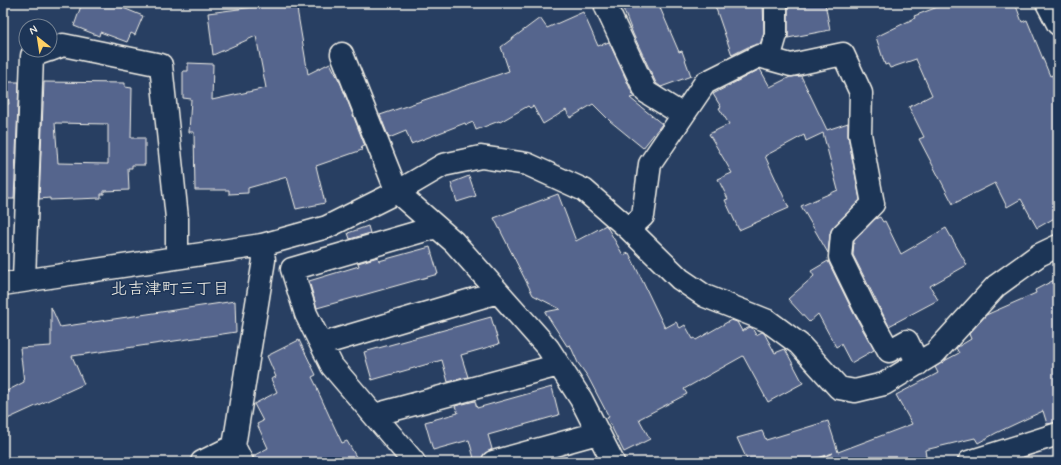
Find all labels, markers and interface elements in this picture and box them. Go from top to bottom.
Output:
north arrow [18,18,58,58]
text: N [27,22,40,38]
district label: 北吉津町三丁目 [111,278,230,300]

